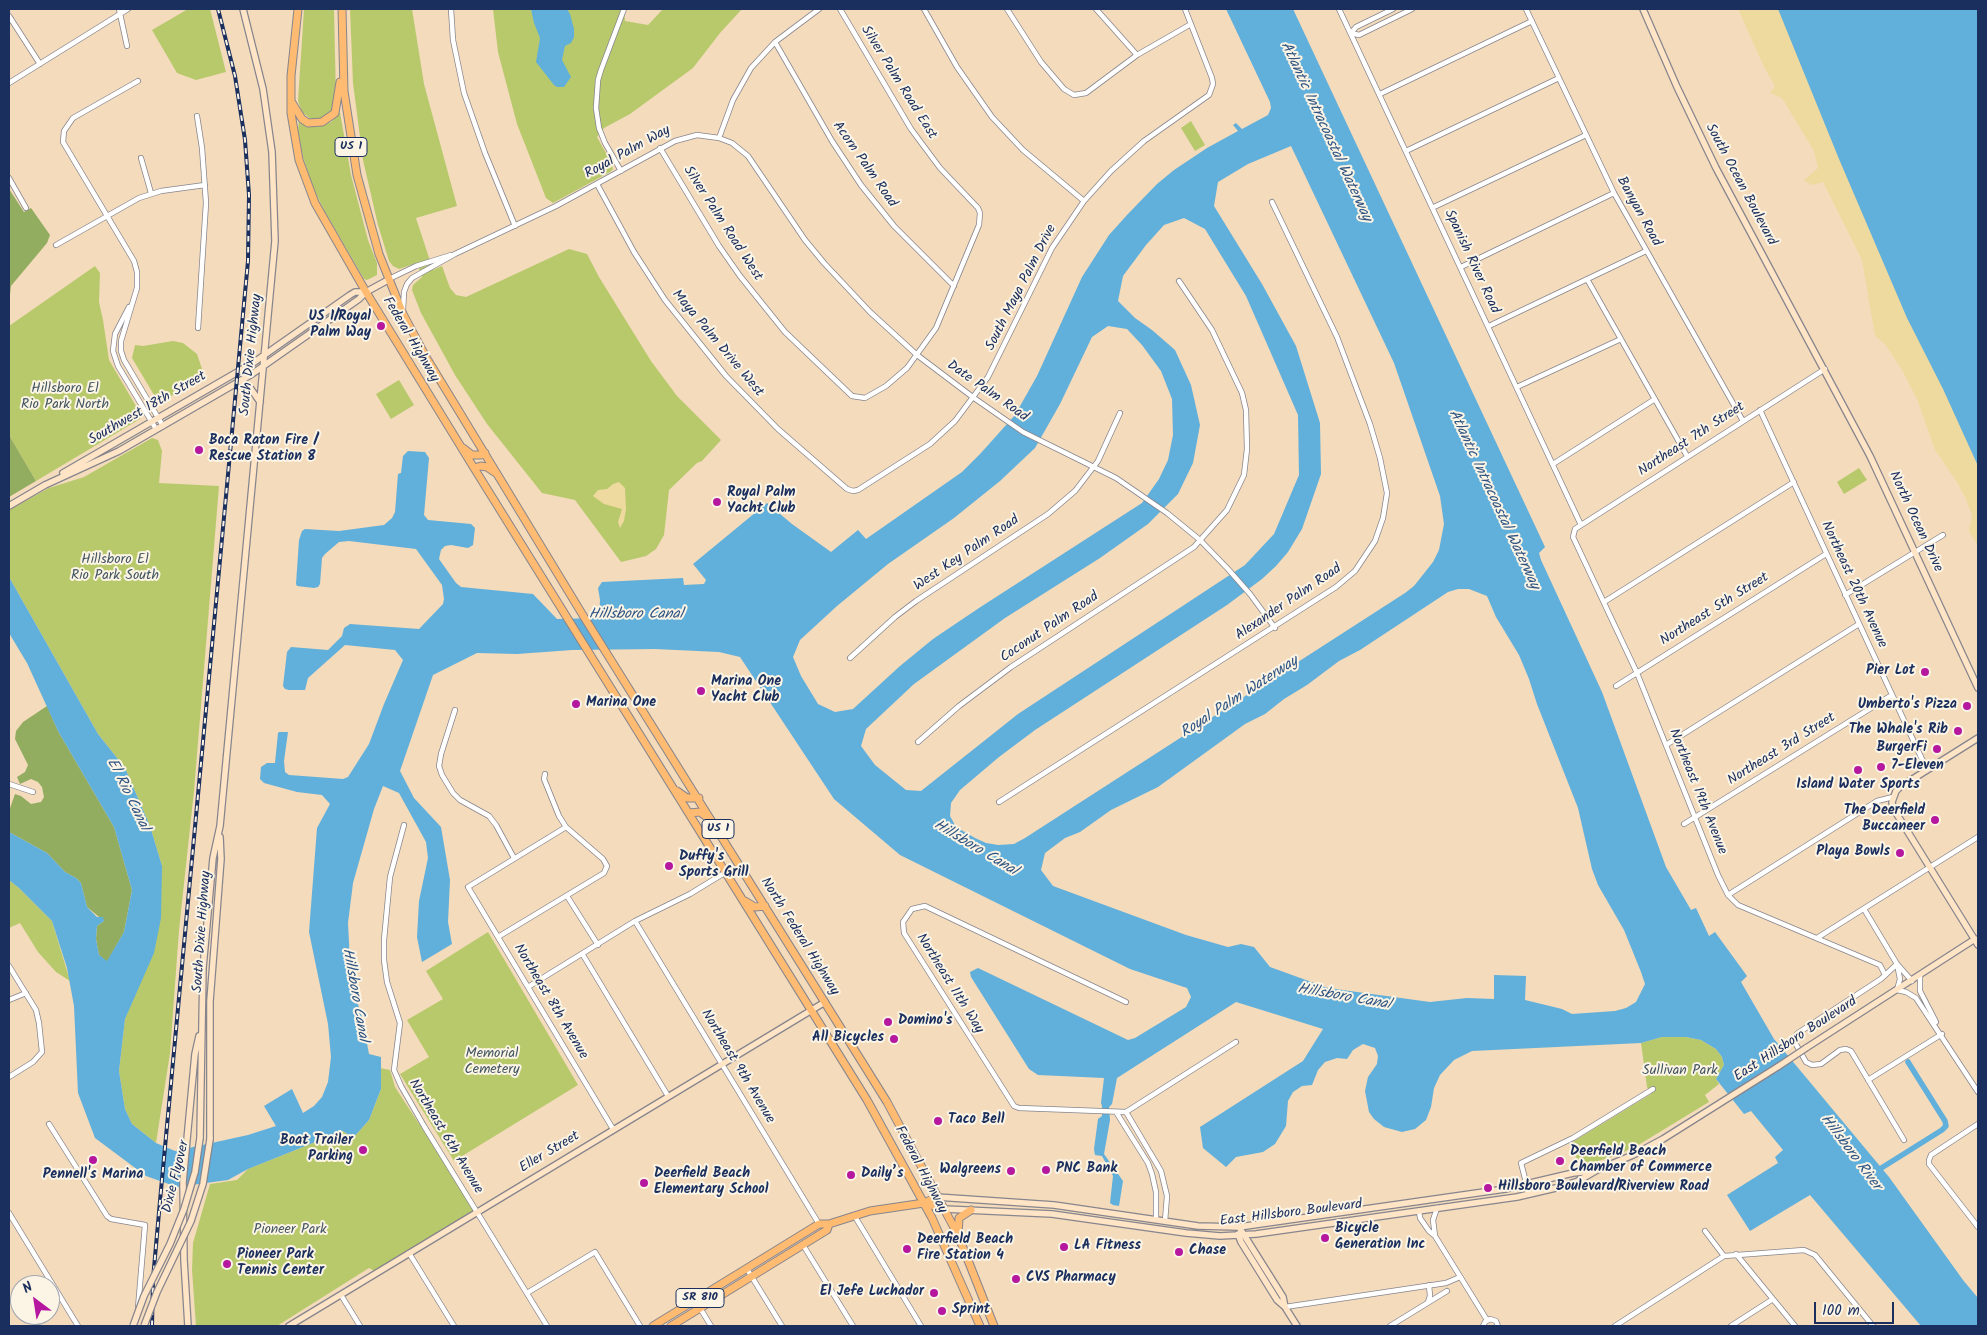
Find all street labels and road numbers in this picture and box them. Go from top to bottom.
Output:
street label: Silver Palm Road East [856,23,940,143]
street label: Acorn Palm Road [828,119,900,211]
street label: South Ocean Boulevard [1701,121,1779,249]
street label: Royal Palm Way [582,123,674,183]
road number: US 1 [335,138,367,156]
street label: Silver Palm Road West [679,164,765,284]
street label: Banyan Road [1612,174,1664,250]
street label: Spanish River Road [1440,207,1502,317]
street label: South Maya Palm Drive [983,222,1061,354]
street label: Maya Palm Drive West [667,287,767,401]
street label: South Dixie Highway [237,293,267,417]
street label: Federal Highway [378,294,442,386]
street label: Date Palm Road [943,358,1031,426]
street label: Southwest 18th Street [86,368,210,450]
street label: Northeast 7th Street [1636,399,1748,481]
street label: North Ocean Drive [1884,469,1946,575]
street label: West Key Palm Road [911,513,1023,595]
street label: Northeast 20th Avenue [1816,519,1890,651]
street label: Alexander Palm Road [1233,561,1345,645]
street label: Northeast 5th Street [1658,570,1772,650]
street label: Coconut Palm Road [998,589,1102,667]
street label: Northeast 3rd Street [1725,710,1839,790]
street label: Northeast 19th Avenue [1664,727,1730,857]
road number: US 1 [702,820,734,839]
street label: South Dixie Highway [190,871,216,993]
street label: North Federal Highway [756,875,842,999]
street label: Northeast 11th Way [911,931,987,1037]
street label: Northeast 8th Avenue [509,941,591,1063]
street label: East Hillsboro Boulevard [1731,994,1861,1086]
street label: Northeast 9th Avenue [696,1007,778,1127]
street label: Northeast 6th Avenue [404,1077,486,1197]
street label: Federal Highway [890,1123,950,1217]
street label: Eller Street [517,1129,583,1177]
street label: Dixie Flyover [160,1139,194,1215]
street label: East Hillsboro Boulevard [1219,1197,1363,1231]
road number: SR 810 [676,1289,724,1308]

